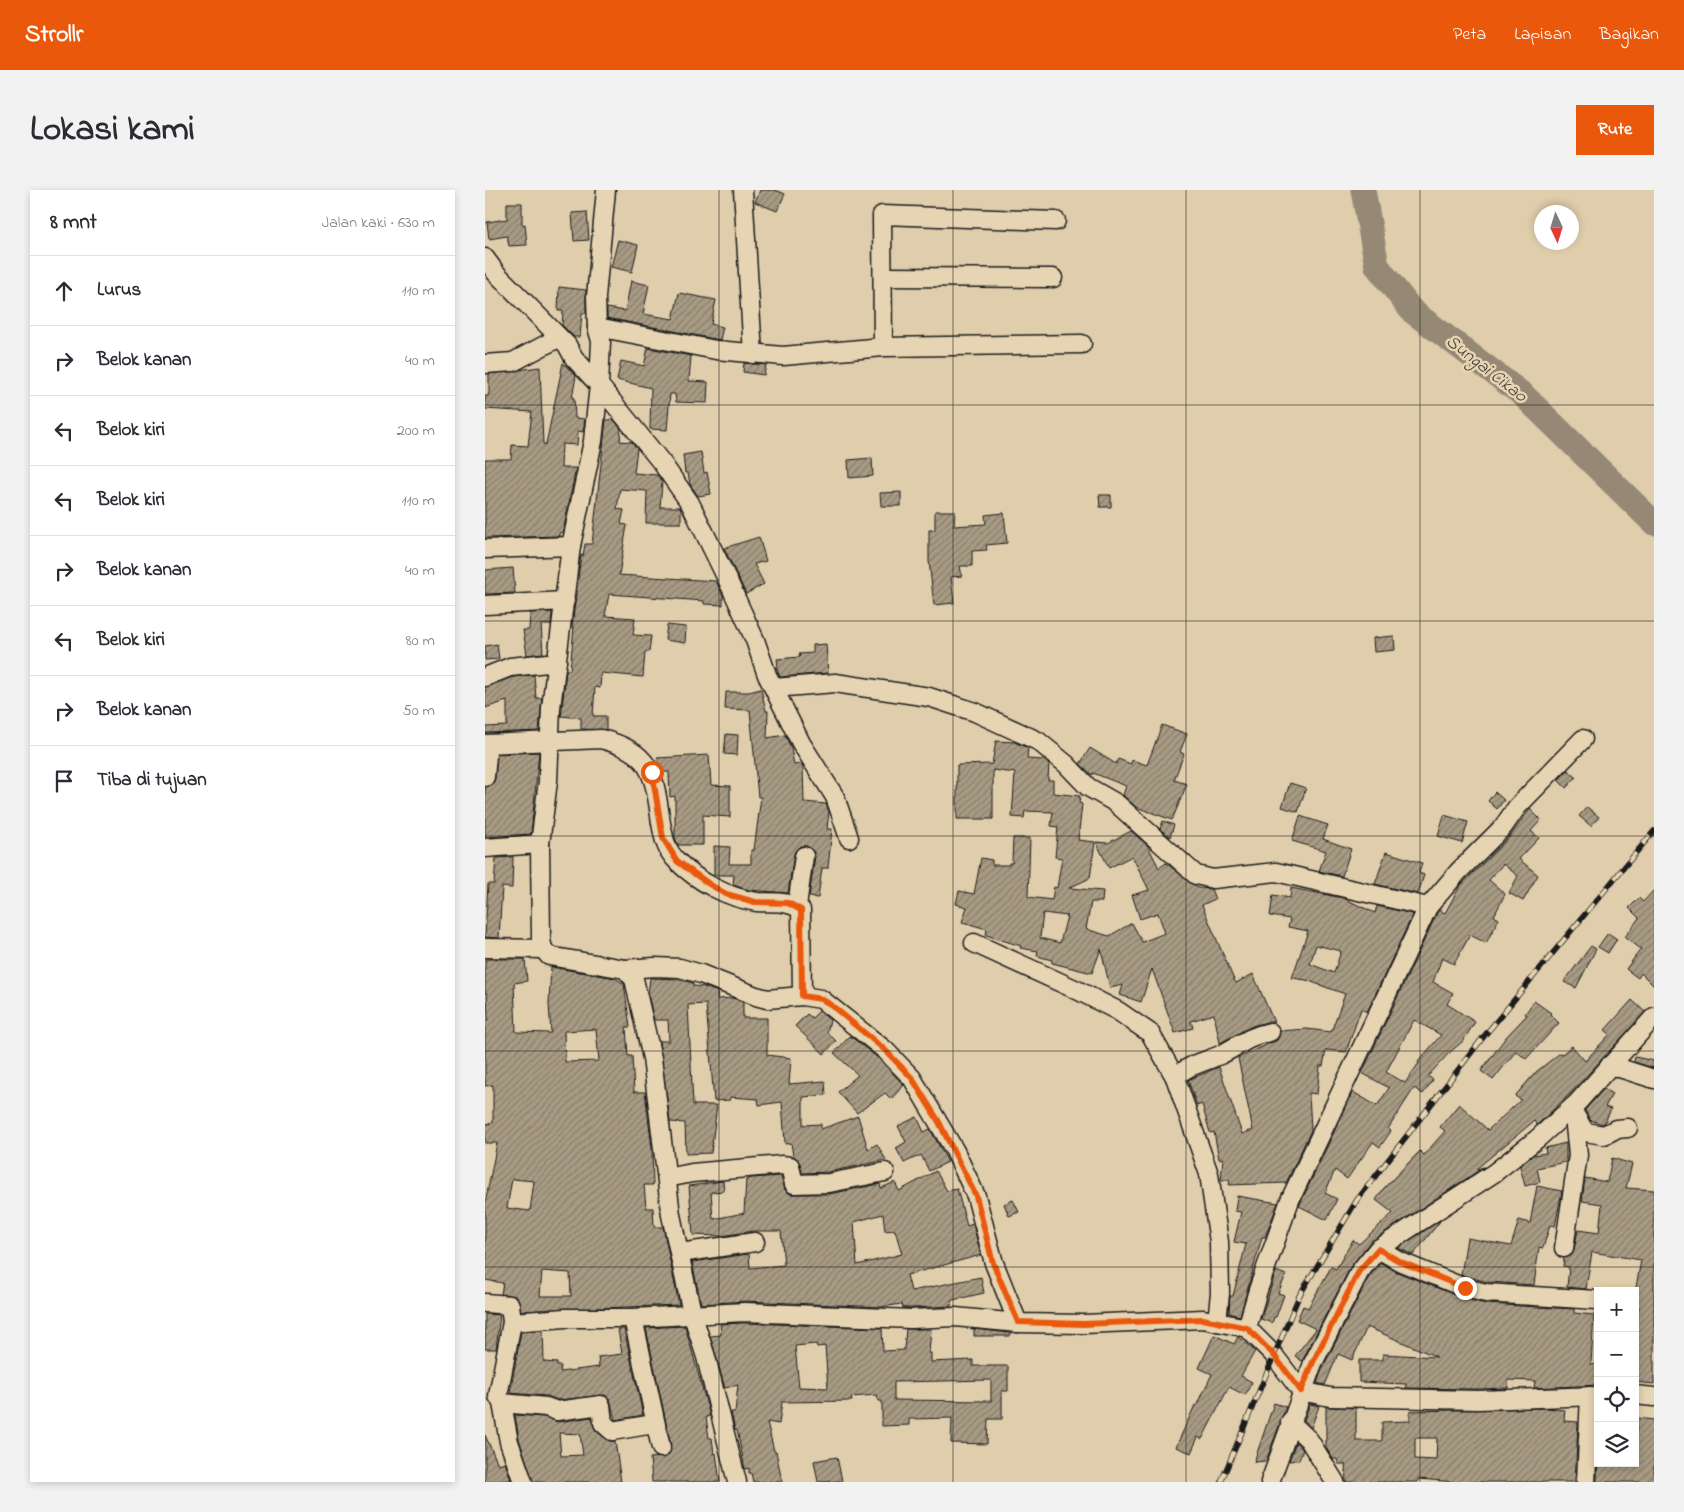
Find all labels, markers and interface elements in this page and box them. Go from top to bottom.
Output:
text: Strollr [25,18,83,53]
text: Peta [1453,22,1486,48]
text: Lapisan [1514,22,1571,48]
text: Bagikan [1599,22,1659,48]
text: Lokasi kami [30,105,195,156]
button: Rute [1576,105,1654,155]
north arrow [1534,205,1579,250]
text: 8 mnt [50,208,97,238]
text: Jalan kaki · 630 m [321,211,435,235]
icon: ahead [50,277,78,305]
text: Lurus [97,277,141,304]
text: 110 m [401,279,435,303]
water label: Sungai Cikao [1440,330,1532,410]
icon: right [50,347,78,375]
text: Belok kanan [97,347,191,374]
text: 40 m [405,349,435,373]
icon: left [50,417,78,445]
text: Belok kiri [97,417,165,444]
text: 200 m [397,419,435,443]
icon: left [50,487,78,515]
text: Belok kiri [97,487,165,514]
text: 110 m [401,489,435,513]
icon: right [50,557,78,585]
text: Belok kanan [97,557,191,584]
text: 40 m [405,559,435,583]
icon: left [50,627,78,655]
text: Belok kiri [97,627,165,654]
text: 80 m [406,629,435,653]
icon: right [50,697,78,725]
text: Belok kanan [97,697,191,724]
text: 50 m [403,699,435,723]
route start [641,761,664,784]
icon: arrive [50,767,78,795]
text: Tiba di tujuan [97,767,207,794]
route end [1454,1277,1477,1300]
map controls [1594,1287,1639,1467]
button: + [1594,1287,1639,1332]
button: − [1594,1332,1639,1377]
button: locate [1594,1377,1639,1422]
button: layers [1594,1422,1639,1467]

